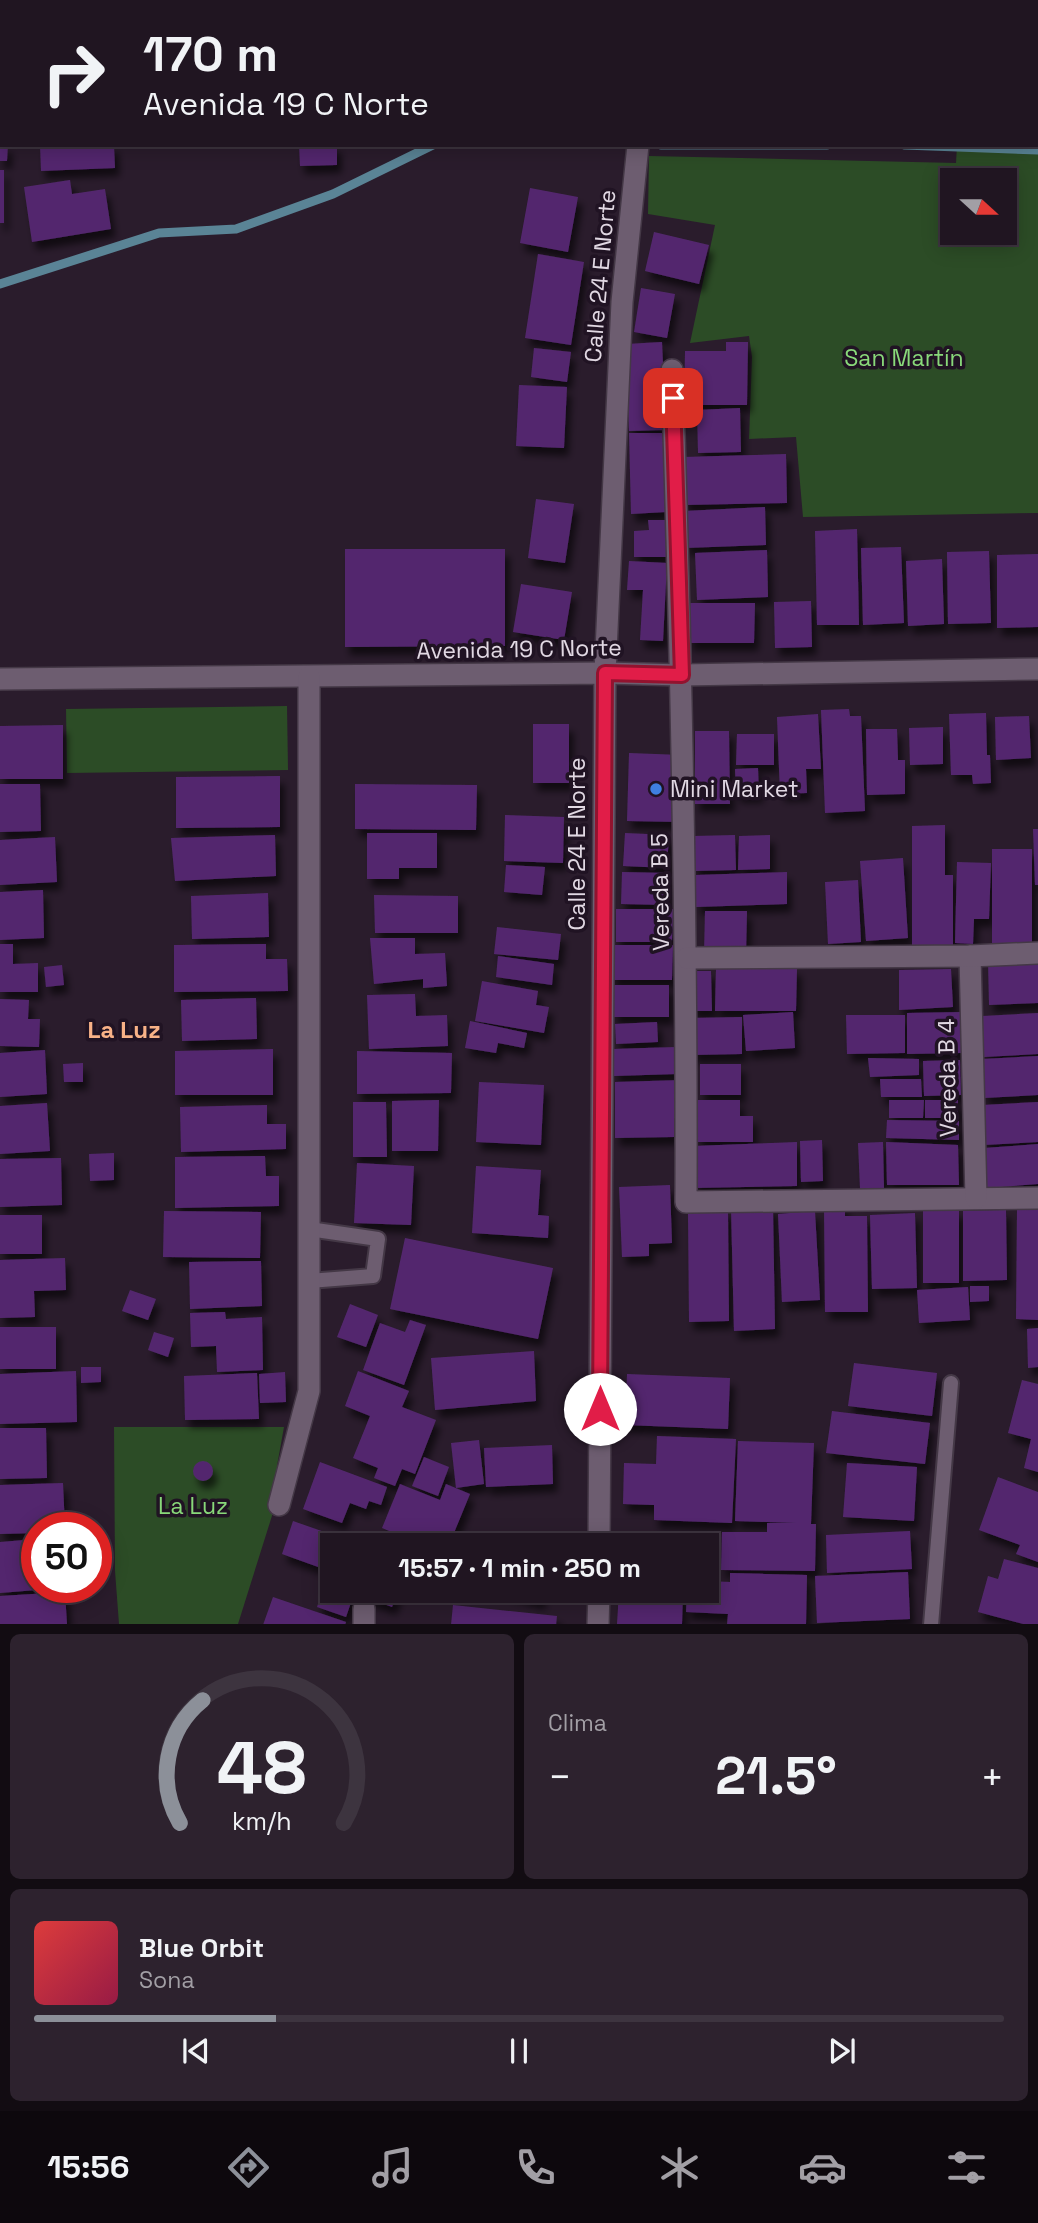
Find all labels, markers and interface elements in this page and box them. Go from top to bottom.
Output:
text: 170 m [143,23,278,85]
icon: right [28,28,119,119]
text: Avenida 19 C Norte [143,84,429,124]
north arrow [940,168,1017,245]
map controls [940,168,1017,245]
street label: Calle 24 E Norte [578,188,622,364]
park label: San Martín [844,343,964,373]
pin [643,368,703,428]
icon: arrive [654,379,692,417]
street label: Avenida 19 C Norte [416,632,622,666]
street label: Calle 24 E Norte [562,757,592,931]
place label: Mini Market [670,774,798,804]
marker: Mini Market [648,781,664,797]
street label: Vereda B 5 [644,833,676,951]
district label: La Luz [87,1014,161,1045]
street label: Vereda B 4 [931,1019,963,1137]
position arrow [563,1372,637,1446]
park label: La Luz [158,1491,228,1521]
speed limit sign: 50 [21,1512,112,1603]
text: 15:57 · 1 min · 250 m [398,1551,641,1585]
text: Clima [548,1708,607,1738]
text: 48 [217,1721,307,1814]
text: 21.5° [715,1743,837,1809]
text: − [548,1753,572,1801]
text: + [980,1753,1004,1801]
text: km/h [232,1804,292,1836]
text: Blue Orbit [139,1931,264,1965]
text: Sona [139,1965,195,1995]
icon: previous [177,2032,215,2070]
icon: pause [500,2032,538,2070]
icon: next [823,2032,861,2070]
icon: directions [224,2143,273,2192]
icon: music [368,2143,417,2192]
icon: phone [511,2143,560,2192]
icon: climate [655,2143,704,2192]
icon: car [798,2143,847,2192]
icon: filters [942,2143,991,2192]
text: 15:56 [47,2147,129,2187]

